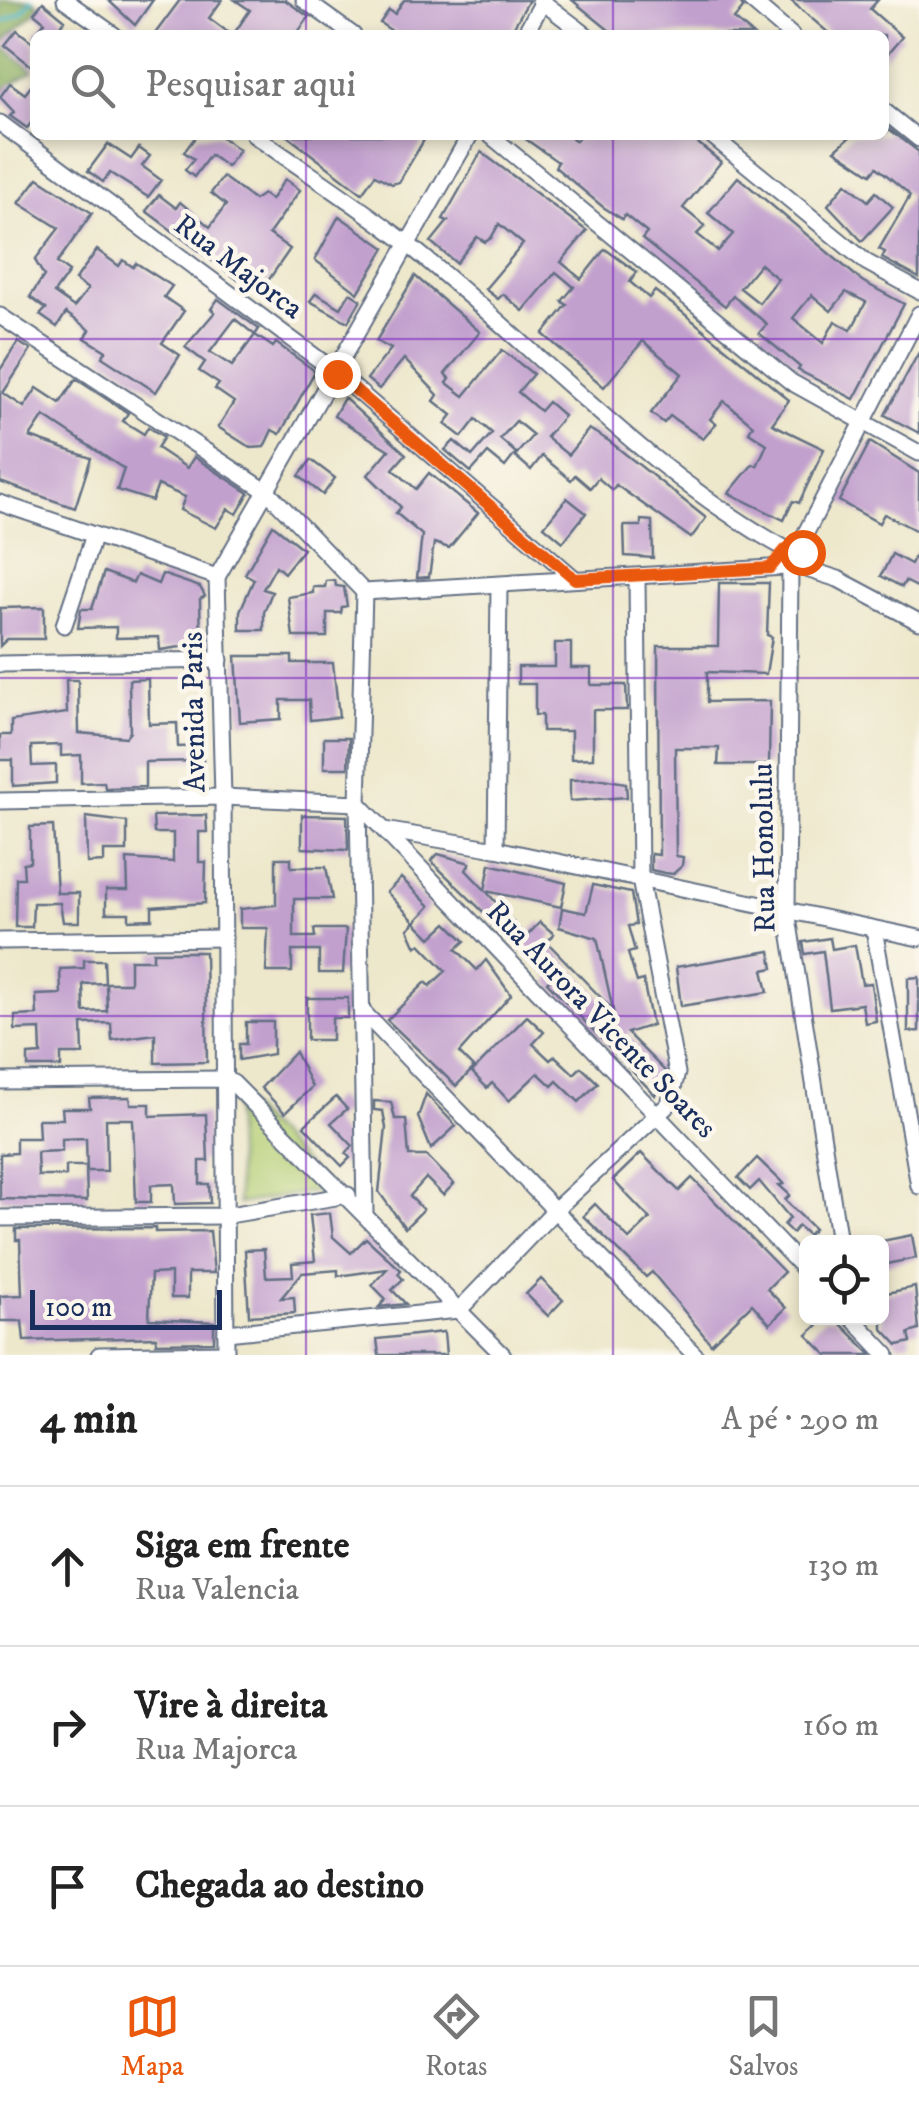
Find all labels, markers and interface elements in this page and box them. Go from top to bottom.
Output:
search box [30,30,889,140]
icon: search [65,58,120,113]
text: Pesquisar aqui [145,61,356,109]
street label: Rua Majorca [166,207,310,328]
route end [315,352,361,398]
route start [780,530,826,576]
street label: Avenida Paris [175,631,214,793]
street label: Rua Honolulu [745,763,784,933]
street label: Rua Aurora Vicente Soares [478,894,724,1146]
map controls [799,1235,889,1325]
button: locate [799,1235,889,1325]
scale bar [30,1285,222,1330]
text: 100 m [45,1290,112,1325]
text: 4 min [40,1394,138,1446]
text: A pé · 290 m [721,1400,879,1440]
text: Siga em frente [135,1522,349,1570]
icon: ahead [40,1539,95,1594]
text: 130 m [807,1546,879,1586]
text: Rua Valencia [135,1570,299,1610]
text: Vire à direita [135,1682,327,1730]
icon: right [40,1699,95,1754]
text: 160 m [803,1706,879,1746]
text: Rua Majorca [135,1730,297,1770]
icon: arrive [40,1859,95,1914]
text: Chegada ao destino [135,1862,424,1910]
tab: Mapa [121,1989,184,2084]
tab: Rotas [425,1989,487,2084]
tab: Salvos [729,1989,798,2084]

